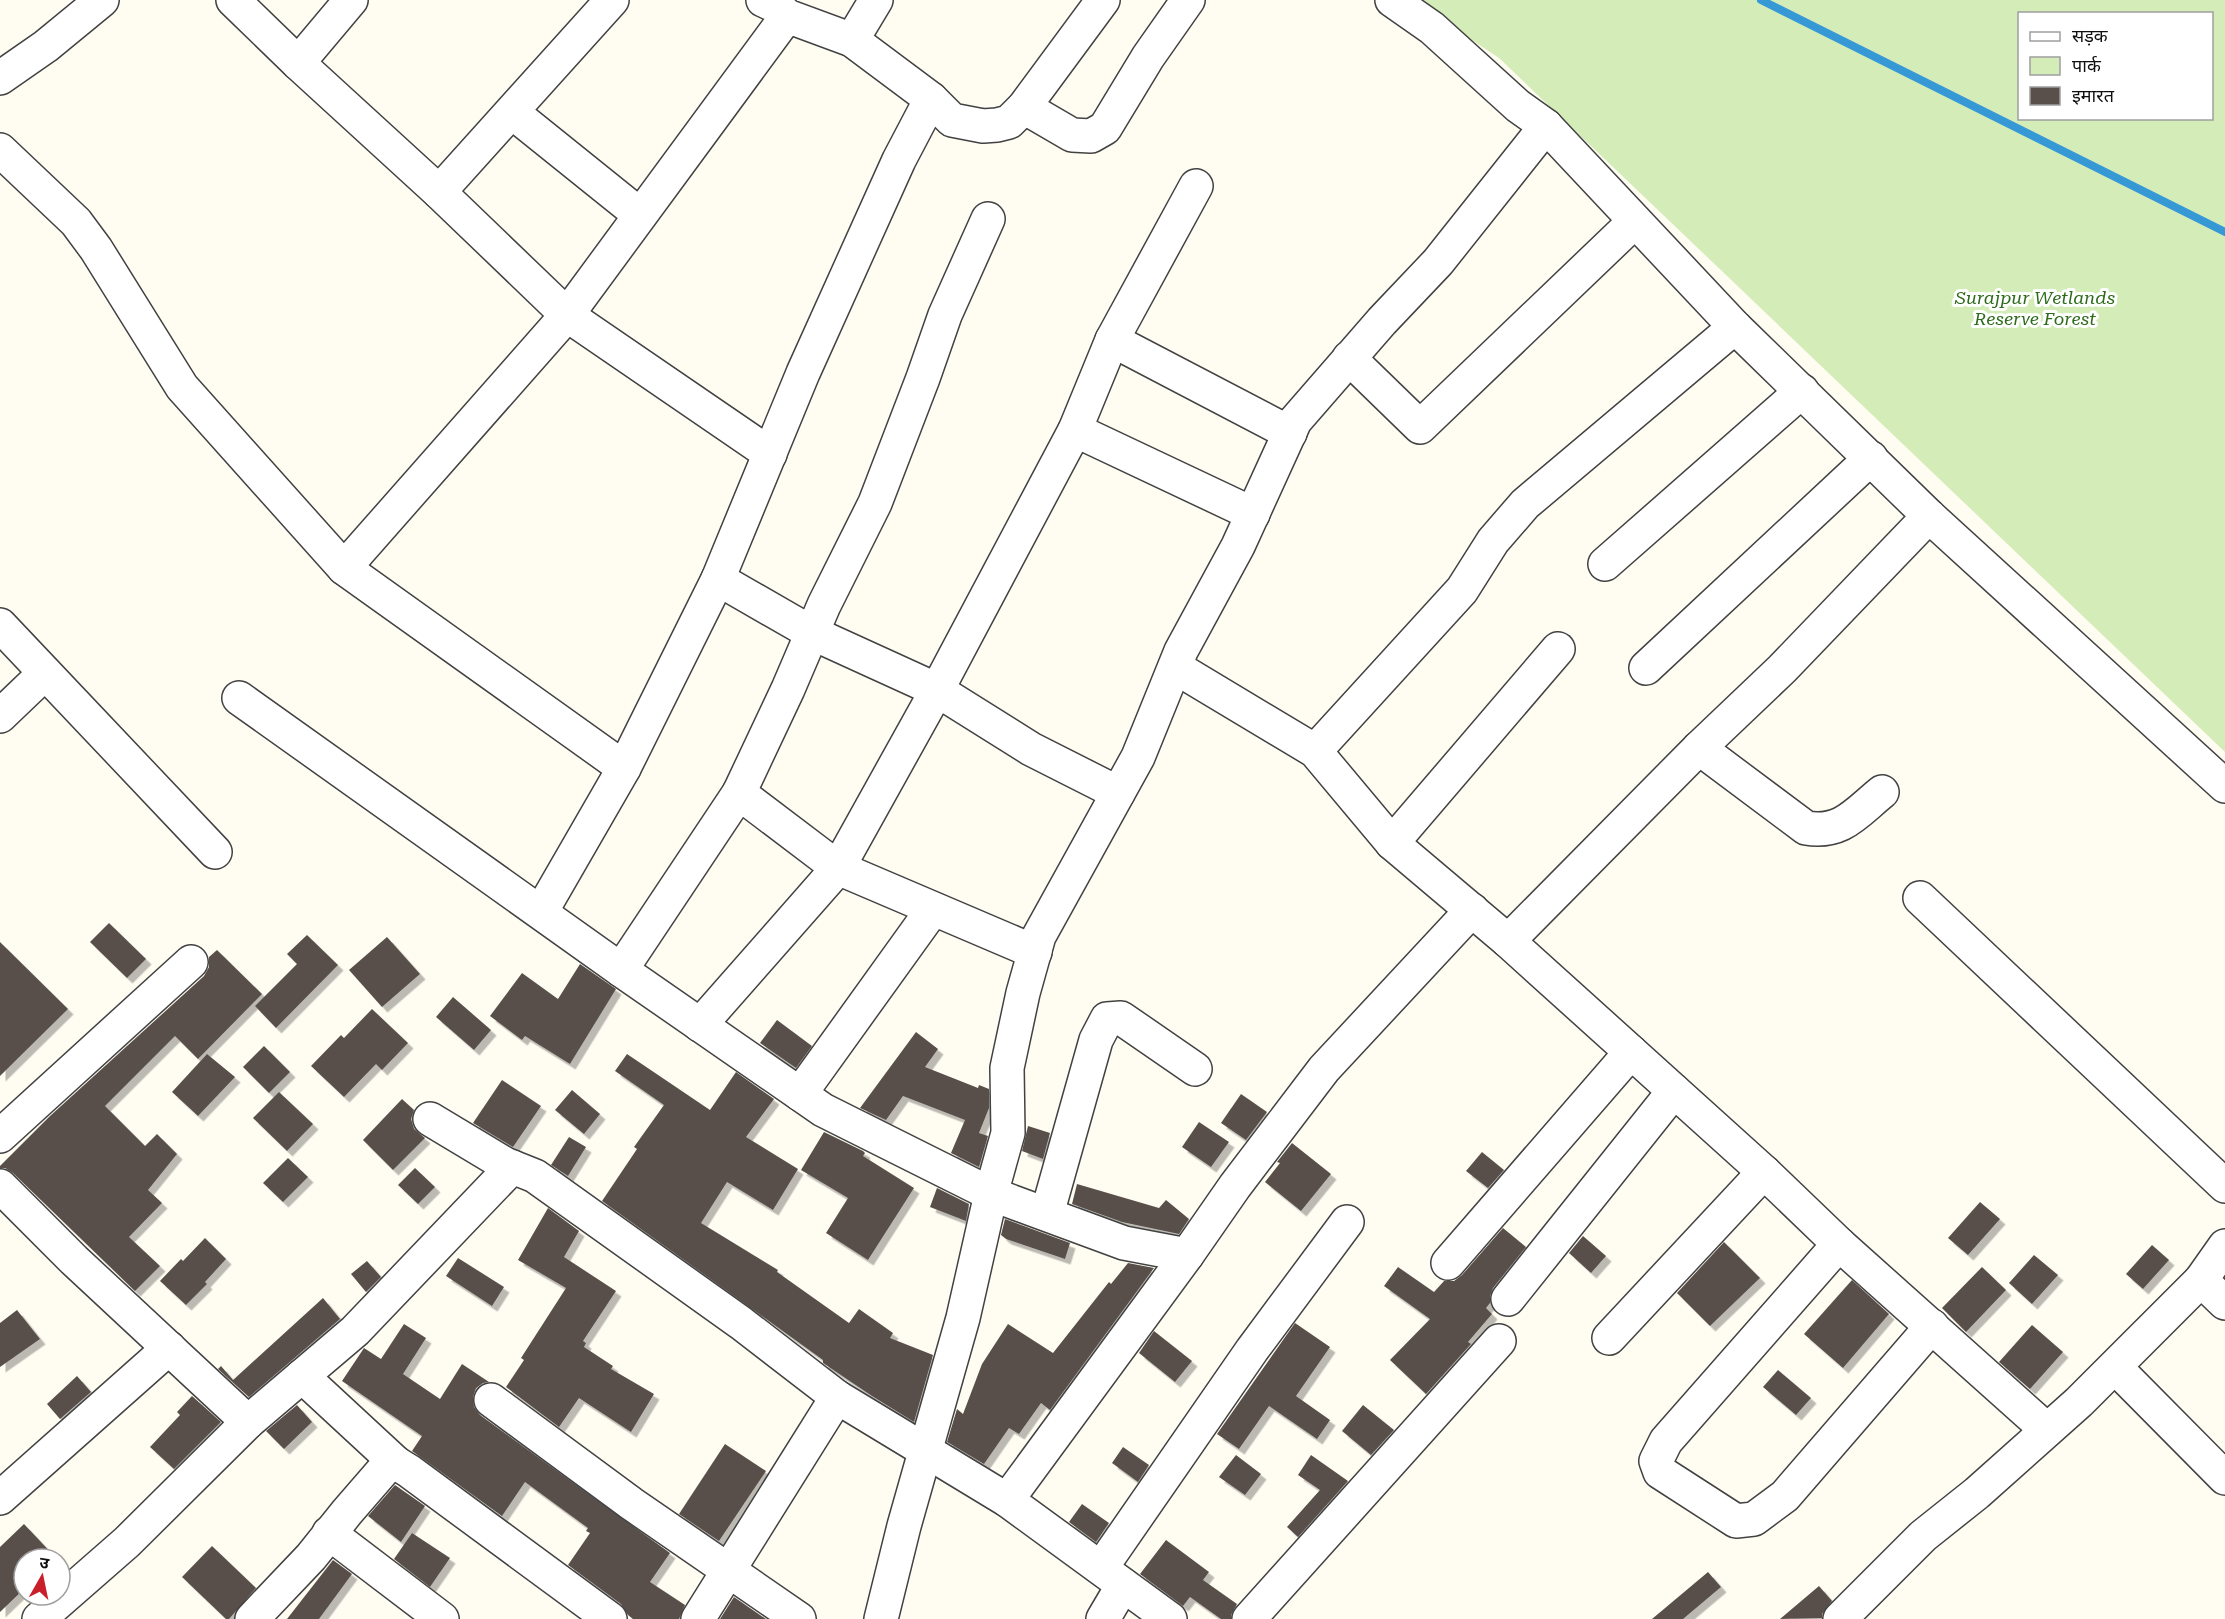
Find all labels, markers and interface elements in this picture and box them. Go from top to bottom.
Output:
legend [2018,12,2213,120]
text: सड़क [2072,25,2109,46]
text: पार्क [2072,55,2102,76]
text: इमारत [2072,85,2115,106]
park label: Surajpur Wetlands Reserve Forest [1954,287,2115,329]
north arrow [12,1547,72,1607]
text: उ [38,1553,51,1573]

